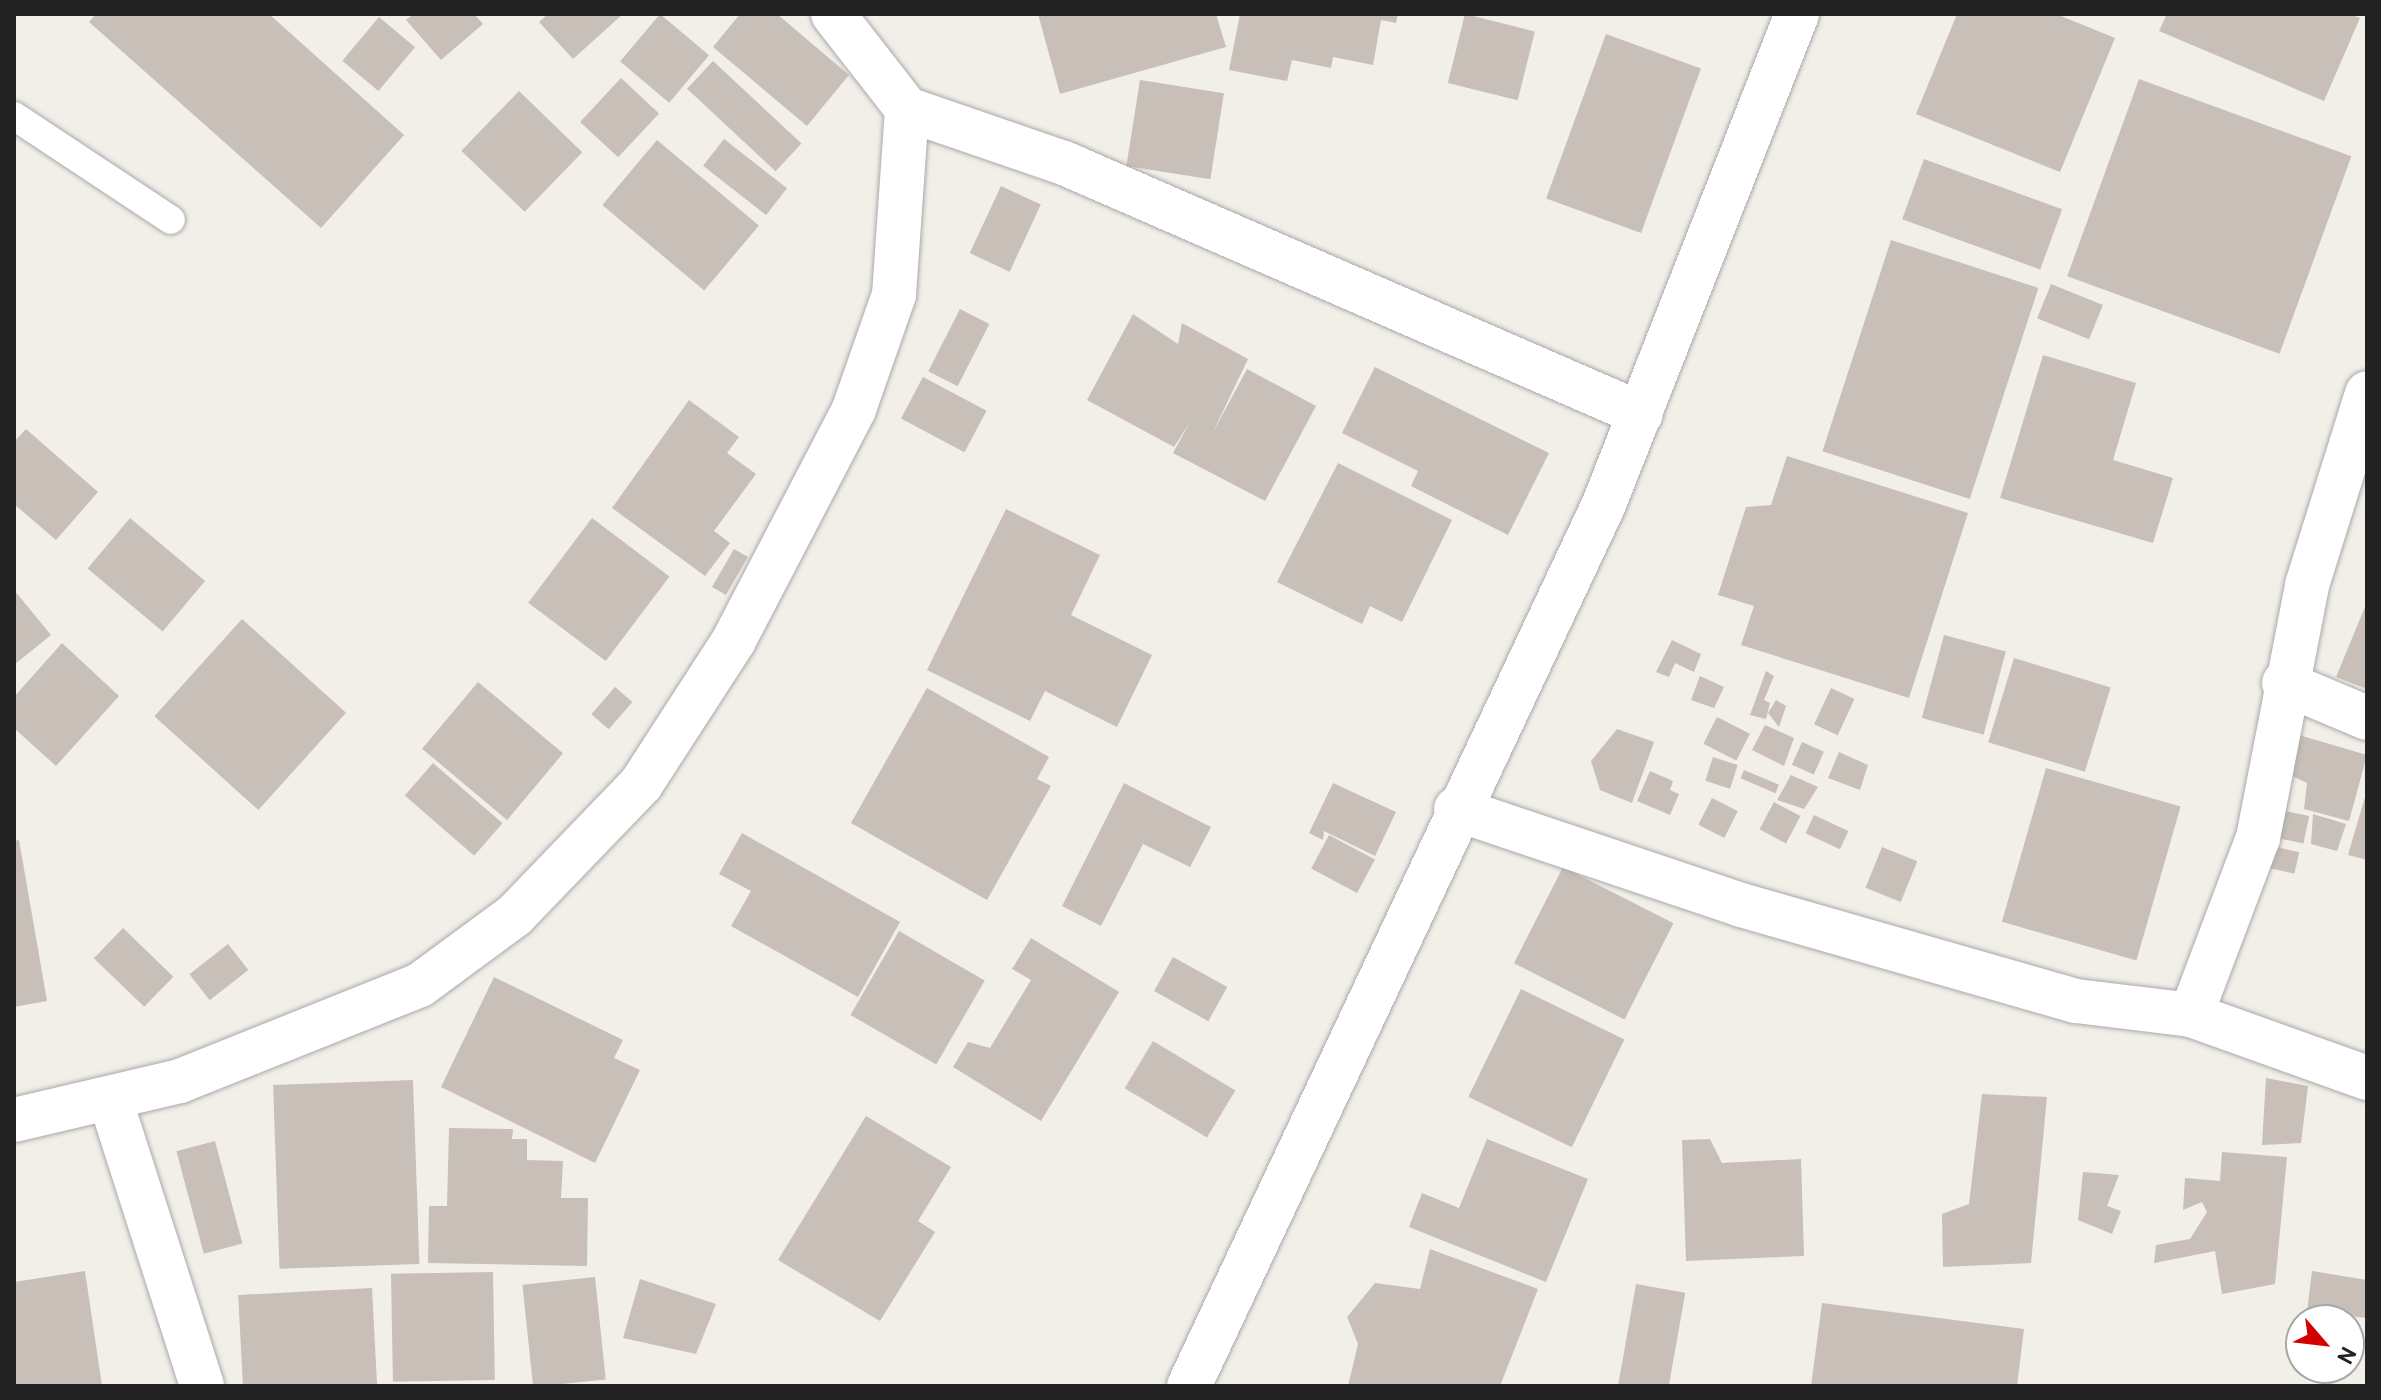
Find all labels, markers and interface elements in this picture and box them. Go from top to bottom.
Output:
north arrow [2285,1304,2365,1384]
text: N [2329,1341,2360,1368]

